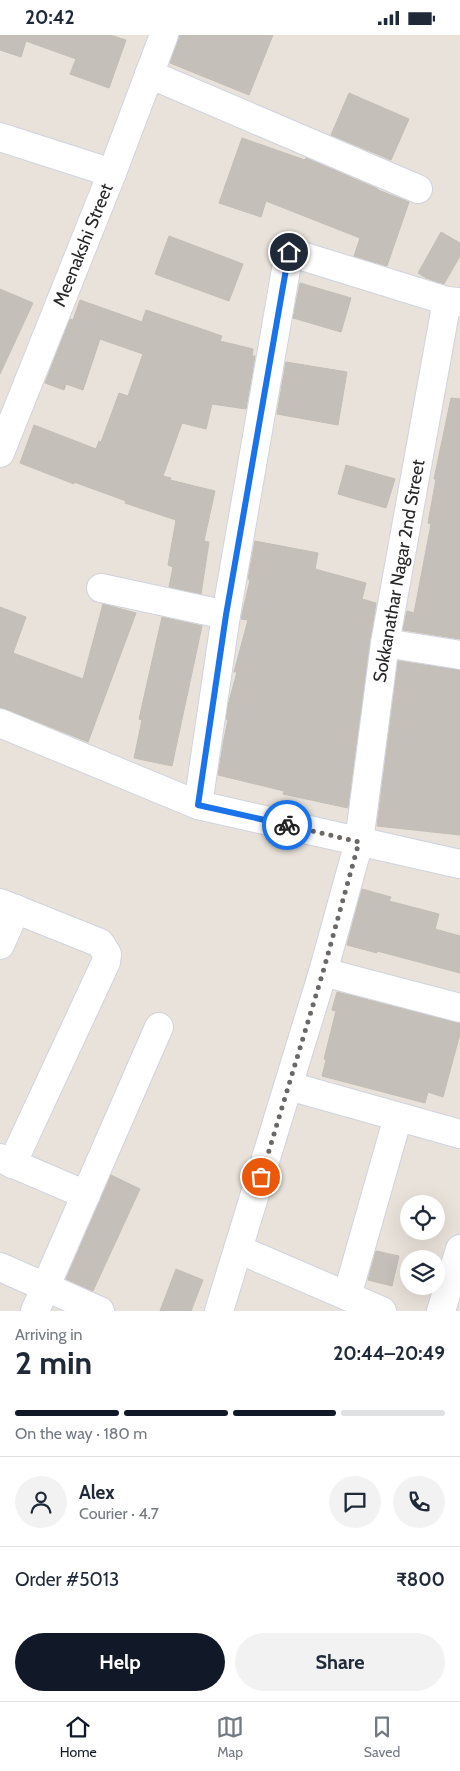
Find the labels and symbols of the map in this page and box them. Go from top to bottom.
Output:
street label: Meenakshi Street [48,180,118,310]
pin [268,231,310,273]
street label: Sokkanathar Nagar 2nd Street [369,458,429,684]
courier [262,800,312,850]
pin [240,1156,282,1198]

